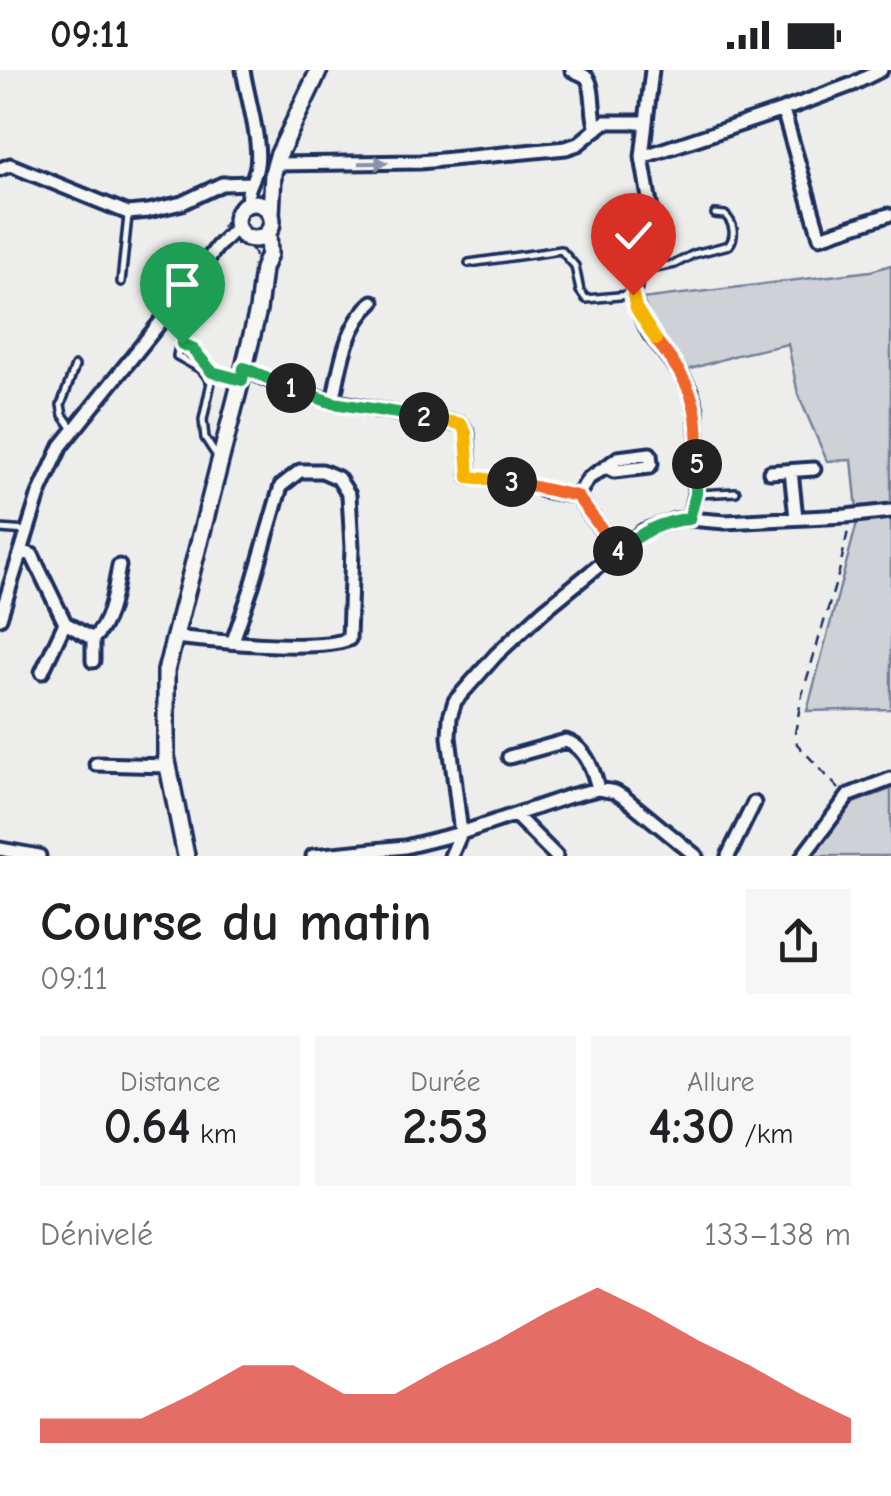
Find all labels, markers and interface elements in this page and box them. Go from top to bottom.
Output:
text: 09:11 [50,13,129,57]
one-way arrow [357,154,389,170]
pin [591,193,676,296]
icon: check [606,208,661,263]
pin [140,242,225,345]
icon: arrive [155,257,210,312]
pin: 1 [266,363,316,413]
text: 1 [285,372,297,404]
pin: 2 [399,392,449,442]
text: 2 [417,401,431,433]
pin: 5 [672,439,722,489]
text: 5 [690,448,704,480]
pin: 3 [487,457,537,507]
text: 3 [505,466,519,498]
pin: 4 [593,526,643,576]
text: 4 [611,535,625,567]
button: share [746,889,851,994]
text: Course du matin [40,890,432,954]
text: 09:11 [40,960,108,997]
text: Distance [120,1066,220,1098]
text: Durée [410,1066,481,1098]
text: Allure [687,1066,755,1098]
text: 0.64 [104,1098,191,1156]
text: 2:53 [402,1098,489,1156]
text: 4:30 [648,1098,735,1156]
text: km [191,1118,237,1150]
text: /km [735,1118,794,1150]
text: Dénivelé [40,1216,153,1253]
text: 133–138 m [704,1216,851,1253]

